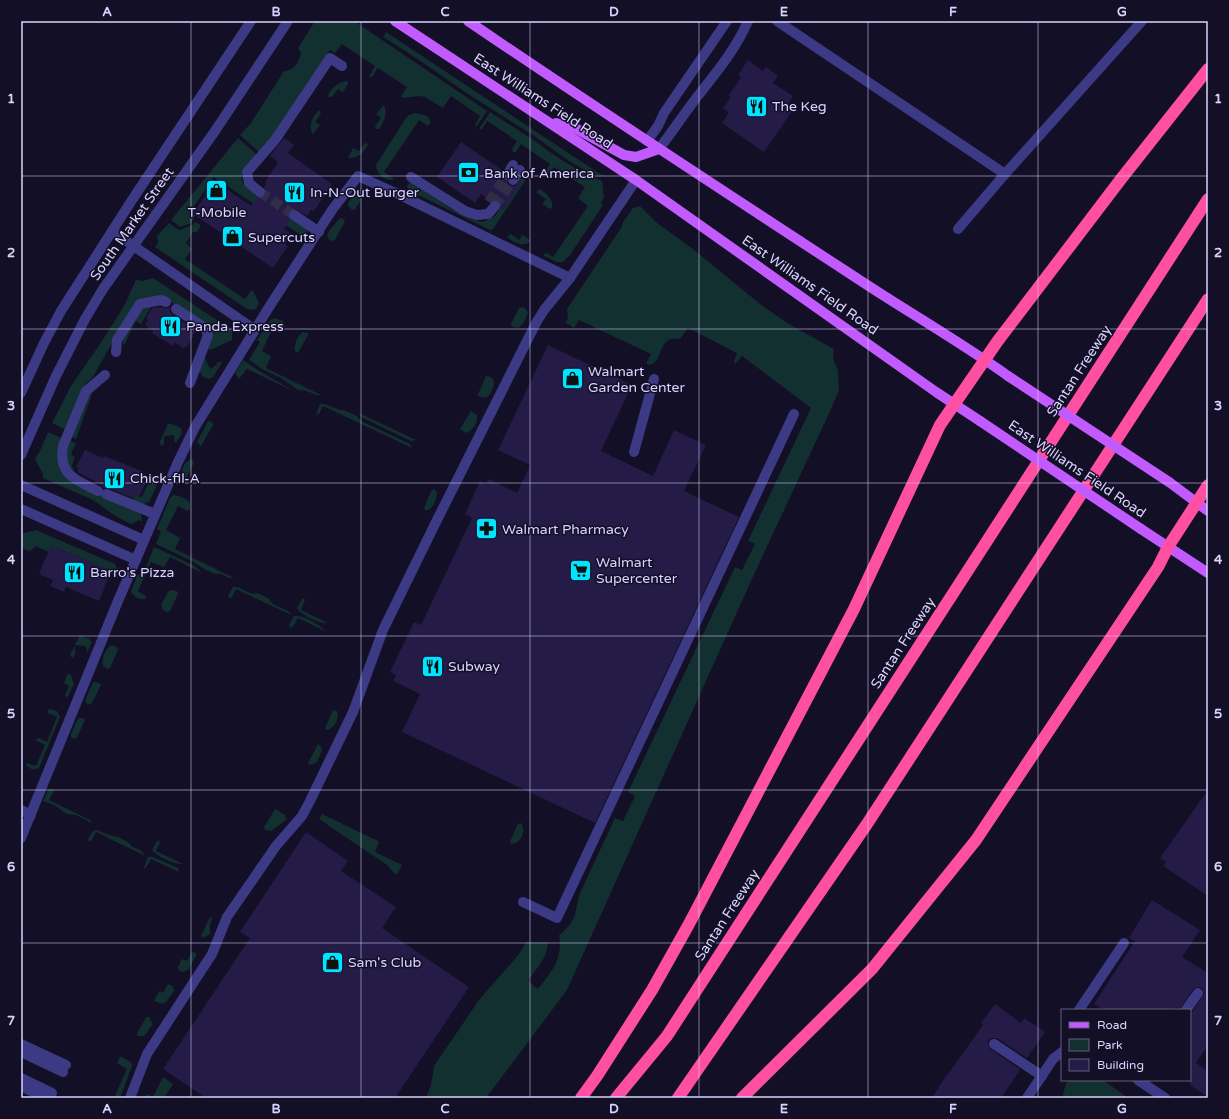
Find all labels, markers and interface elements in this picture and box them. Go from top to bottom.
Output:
text: A [102,4,112,20]
text: B [271,4,281,20]
text: C [440,4,450,20]
text: D [609,4,619,20]
text: E [780,4,788,20]
text: F [949,4,957,20]
text: G [1117,4,1127,20]
street label: East Williams Field Road [470,50,616,152]
text: 1 [7,91,15,107]
text: 1 [1214,91,1222,107]
restaurant icon: The Keg [743,93,769,119]
place label: The Keg [772,98,827,115]
bank icon: Bank of America [455,160,481,186]
street label: South Market Street [87,164,178,284]
place label: Bank of America [484,165,594,182]
shop icon: T-Mobile [204,177,230,203]
restaurant icon: In-N-Out Burger [281,179,307,205]
place label: In-N-Out Burger [310,184,420,201]
place label: T-Mobile [188,204,247,221]
shop icon: Supercuts [219,224,245,250]
place label: Supercuts [248,229,315,246]
street label: East Williams Field Road [739,231,881,339]
text: 2 [7,245,15,261]
text: 2 [1214,245,1222,261]
restaurant icon: Panda Express [158,313,184,339]
place label: Panda Express [186,318,284,335]
street label: Santan Freeway [1043,322,1115,420]
place label: Walmart Garden Center [588,363,686,396]
shop icon: Walmart Garden Center [560,366,586,392]
text: 3 [7,398,15,414]
text: 3 [1214,398,1222,414]
street label: East Williams Field Road [1005,417,1149,521]
restaurant icon: Chick-fil-A [101,465,127,491]
place label: Chick-fil-A [130,470,200,487]
pharmacy icon: Walmart Pharmacy [473,516,499,542]
place label: Walmart Pharmacy [502,521,629,538]
text: 4 [7,552,16,568]
text: 4 [1214,552,1223,568]
place label: Walmart Supercenter [596,554,678,587]
supermarket icon: Walmart Supercenter [568,557,594,583]
restaurant icon: Barro's Pizza [62,559,88,585]
place label: Barro's Pizza [90,564,174,581]
street label: Santan Freeway [867,594,939,692]
restaurant icon: Subway [419,653,445,679]
place label: Subway [448,658,501,675]
text: 5 [7,706,15,722]
text: 5 [1214,706,1222,722]
text: 6 [7,859,15,875]
text: 6 [1214,859,1222,875]
street label: Santan Freeway [691,866,763,964]
shop icon: Sam's Club [320,949,346,975]
place label: Sam's Club [348,954,422,971]
legend [1061,1009,1191,1081]
text: 7 [7,1013,15,1029]
text: 7 [1214,1013,1222,1029]
text: Road [1097,1018,1127,1032]
text: Park [1097,1038,1123,1052]
text: Building [1097,1058,1144,1072]
text: A [102,1101,112,1117]
text: B [271,1101,281,1117]
text: C [440,1101,450,1117]
text: D [609,1101,619,1117]
text: E [780,1101,788,1117]
text: F [949,1101,957,1117]
text: G [1117,1101,1127,1117]

